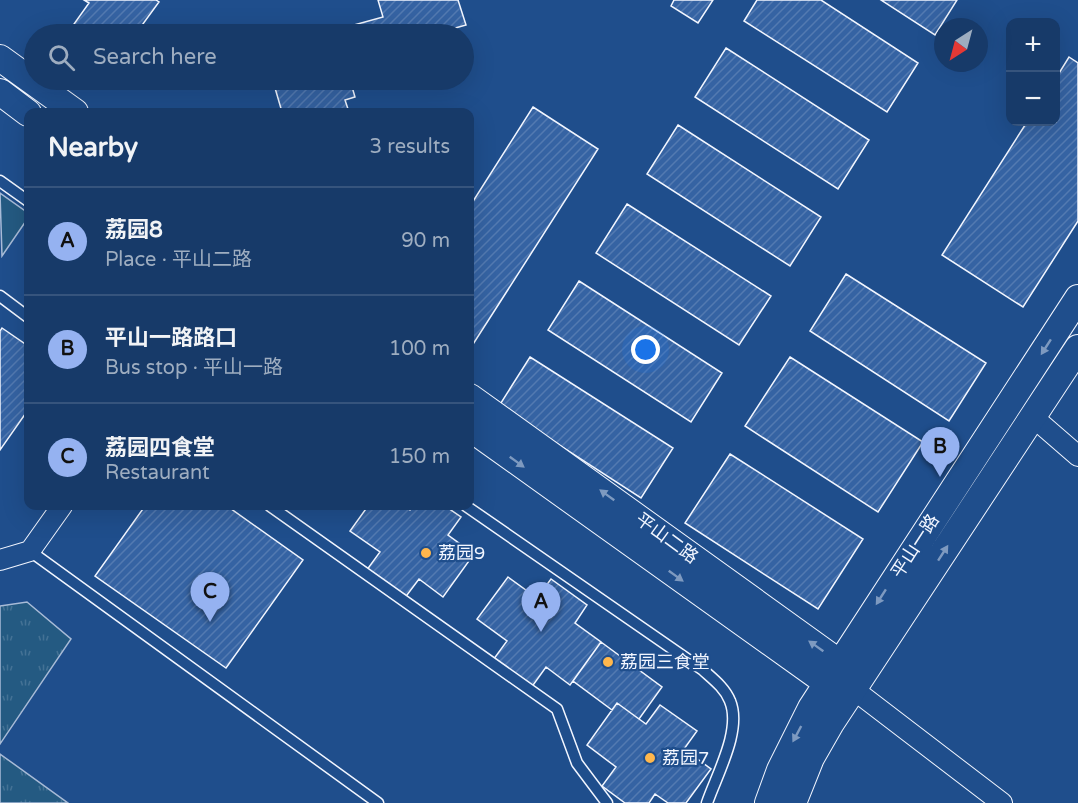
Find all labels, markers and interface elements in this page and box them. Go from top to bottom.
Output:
north arrow [934,18,988,72]
map controls [1006,18,1060,126]
button: + [1006,18,1060,72]
search box [24,24,474,90]
icon: search [45,41,78,74]
text: Search here [93,44,217,70]
button: − [1006,72,1060,126]
text: Nearby [48,132,138,163]
text: 3 results [370,135,450,159]
text: 荔园8 [105,217,163,243]
text: A [60,229,75,253]
text: 90 m [401,229,450,253]
text: Place · 平山二路 [105,248,252,272]
text: 平山一路路口 [105,325,237,351]
your location [631,335,660,364]
text: B [61,337,74,361]
text: 100 m [389,337,450,361]
one-way arrow [1040,338,1052,354]
text: Bus stop · 平山一路 [105,356,283,380]
pin: B [920,428,960,477]
text: 荔园四食堂 [105,435,215,461]
text: C [61,445,74,469]
text: 150 m [389,445,450,469]
one-way arrow [509,456,525,468]
text: Restaurant [105,461,210,485]
one-way arrow [599,489,615,501]
street label: 平山二路 [631,508,703,568]
street label: 平山一路 [886,510,944,582]
place label: 荔园9 [438,542,485,564]
one-way arrow [937,545,948,561]
marker: 荔园9 [419,546,433,560]
one-way arrow [668,569,683,581]
pin: C [190,572,230,622]
pin: A [522,582,560,632]
one-way arrow [876,589,887,605]
one-way arrow [809,640,825,652]
place label: 荔园三食堂 [620,651,710,673]
marker: 荔园三食堂 [601,655,615,669]
one-way arrow [792,726,802,743]
place label: 荔园7 [662,747,709,769]
marker: 荔园7 [643,751,657,765]

